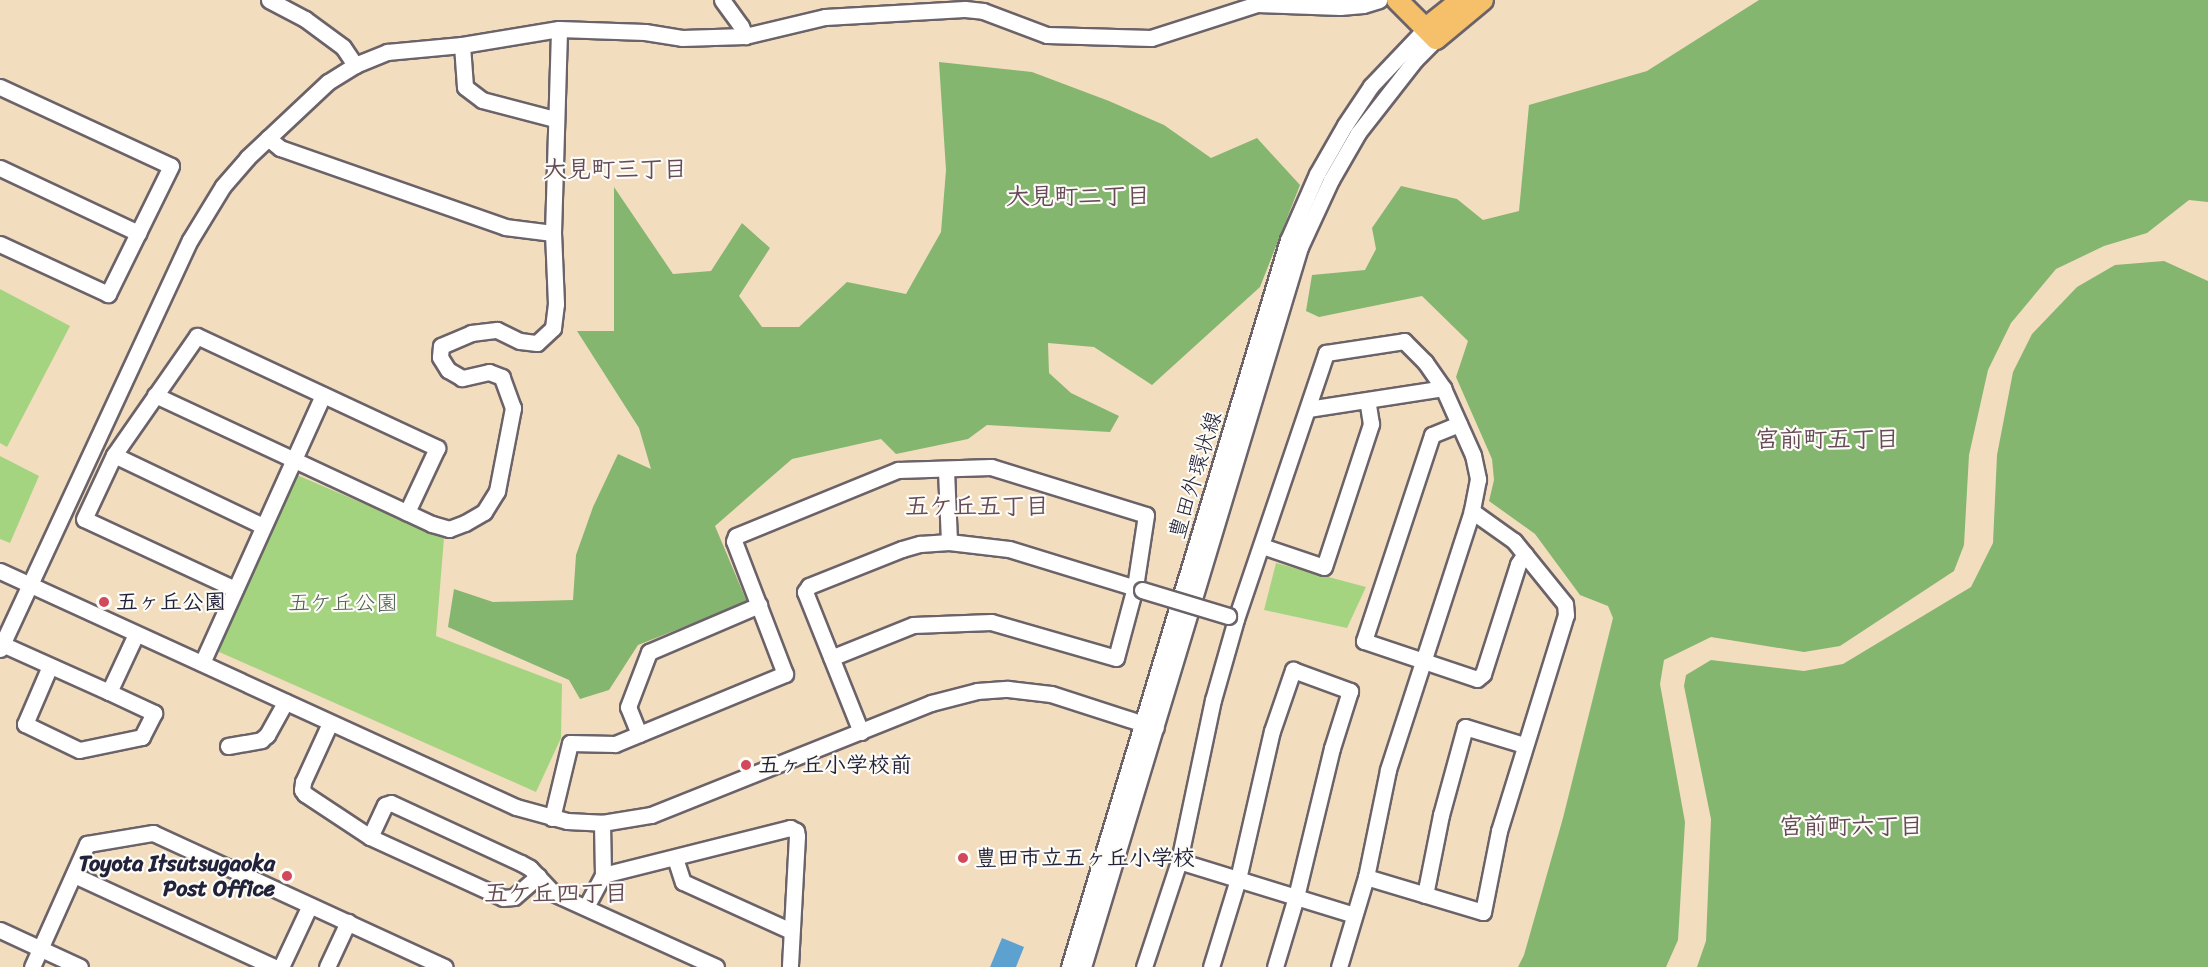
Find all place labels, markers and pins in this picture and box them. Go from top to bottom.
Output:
place label: 五ヶ丘公園 [116,589,226,615]
marker: 五ヶ丘公園 [97,595,111,609]
place label: 五ヶ丘小学校前 [758,752,912,778]
marker: 五ヶ丘小学校前 [739,758,753,772]
place label: 豊田市立五ヶ丘小学校 [975,845,1195,871]
place label: Toyota Itsutsugaoka Post Office [78,850,275,902]
marker: 豊田市立五ヶ丘小学校 [956,851,970,865]
marker: Toyota Itsutsugaoka Post Office [280,869,294,883]

